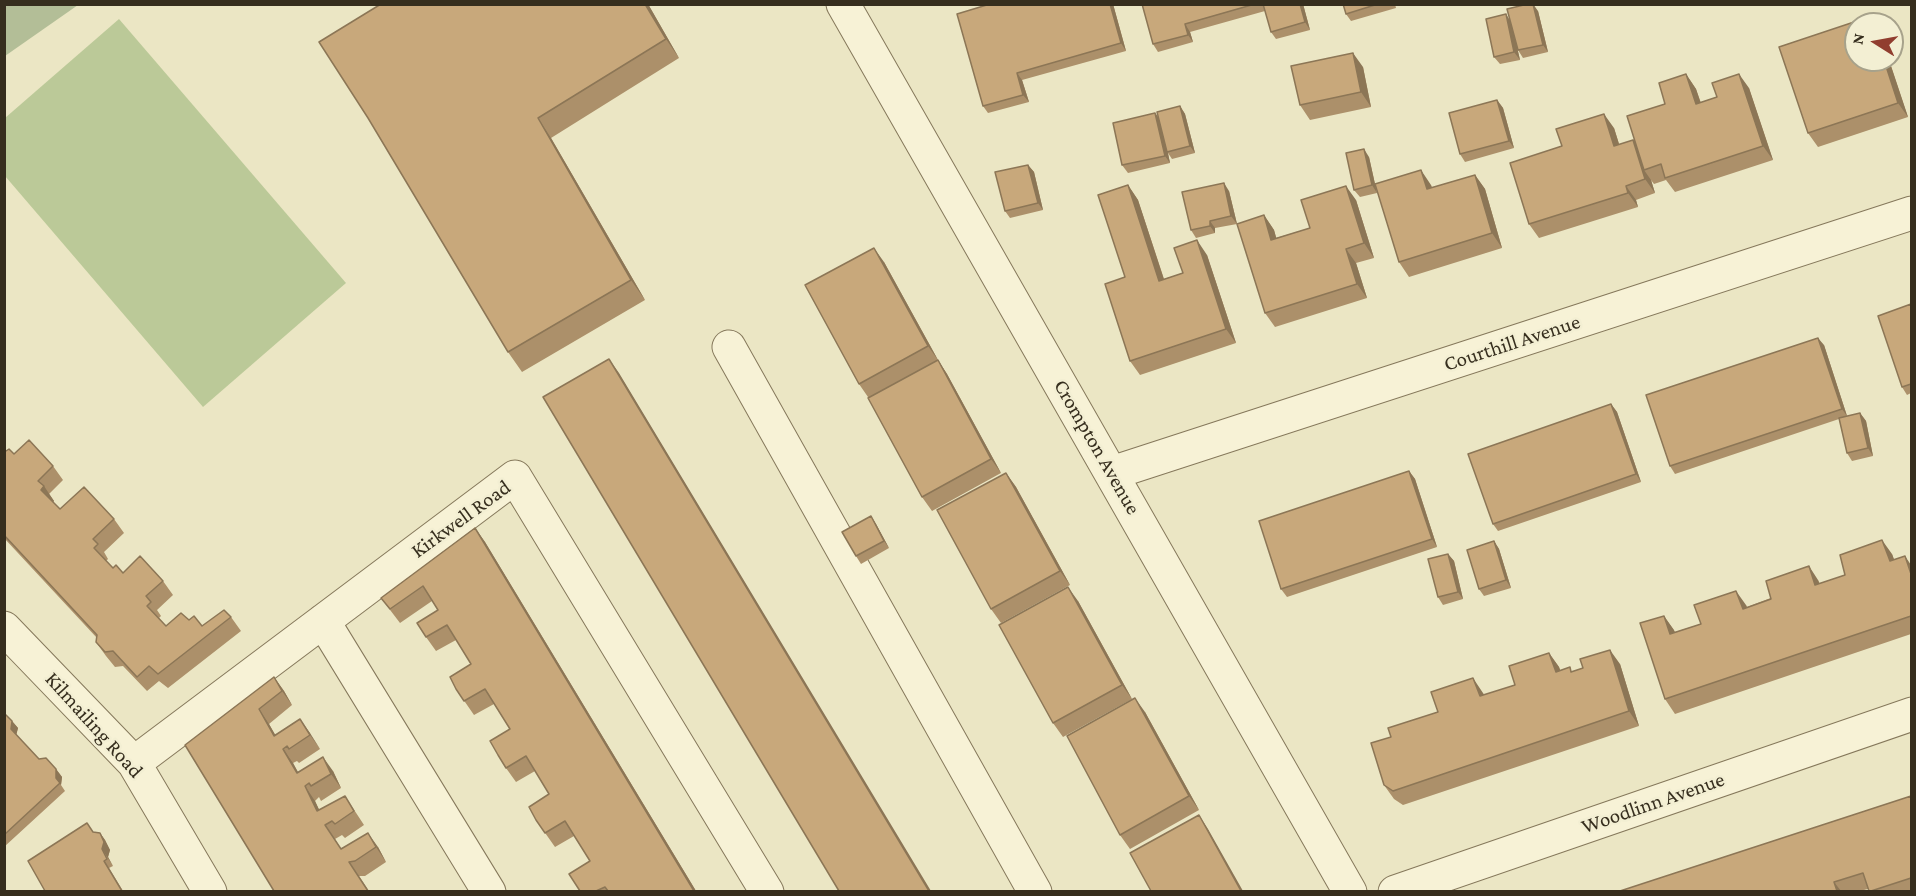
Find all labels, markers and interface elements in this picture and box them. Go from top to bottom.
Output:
north arrow [1844,12,1904,72]
text: N [1848,32,1867,46]
street label: Courthill Avenue [1441,309,1583,377]
street label: Crompton Avenue [1048,375,1146,519]
street label: Kirkwell Road [406,475,516,563]
street label: Kilmailing Road [40,667,148,783]
street label: Woodlinn Avenue [1578,767,1728,839]

